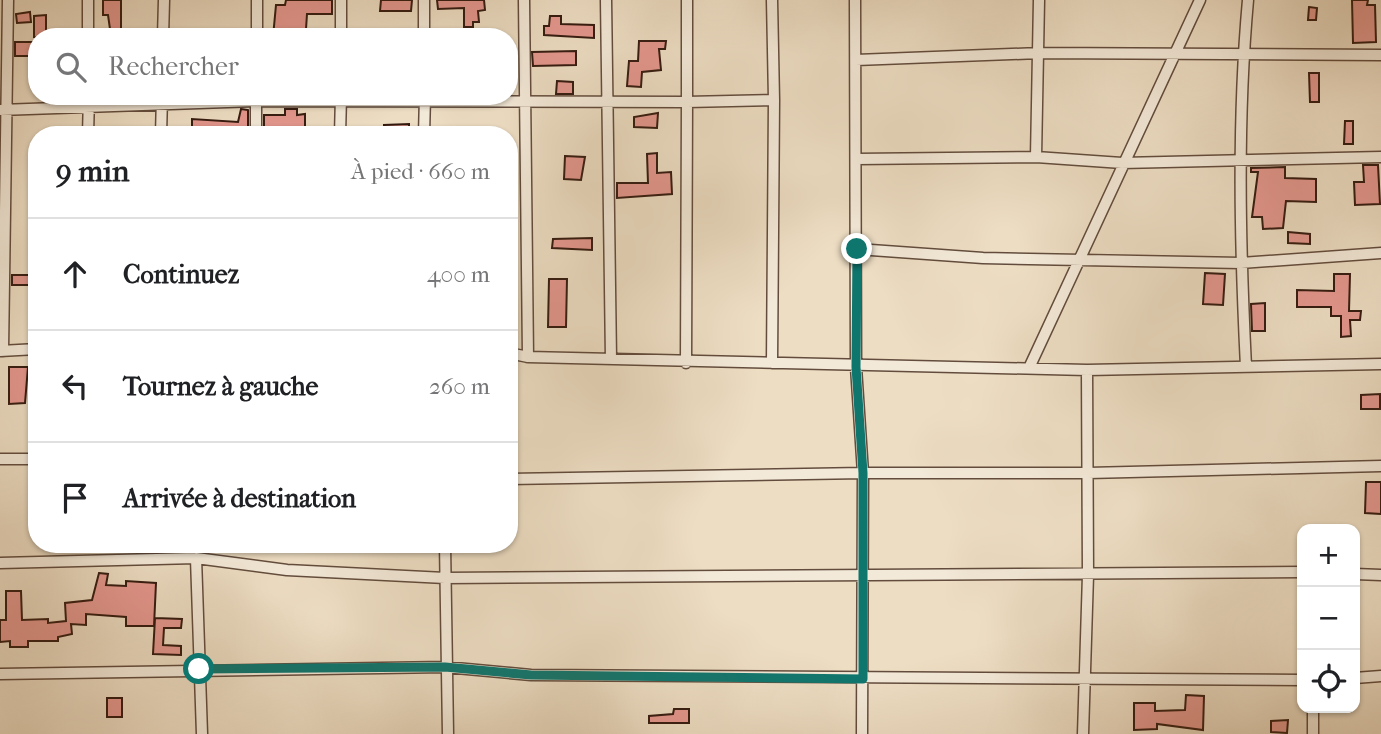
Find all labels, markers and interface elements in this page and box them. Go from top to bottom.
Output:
search box [28,28,518,105]
icon: search [52,48,90,86]
text: Rechercher [108,51,239,82]
text: 9 min [56,154,129,189]
text: À pied · 660 m [351,158,490,185]
route end [841,233,872,264]
icon: ahead [56,255,94,293]
text: Continuez [123,259,239,290]
text: 400 m [427,261,490,288]
icon: left [56,367,94,405]
text: Tournez à gauche [123,371,318,402]
text: 260 m [429,373,490,400]
icon: arrive [56,479,94,517]
text: Arrivée à destination [123,483,356,514]
map controls [1297,524,1360,713]
button: + [1297,524,1360,587]
button: − [1297,587,1360,650]
button: locate [1297,650,1360,713]
route start [183,653,214,684]

